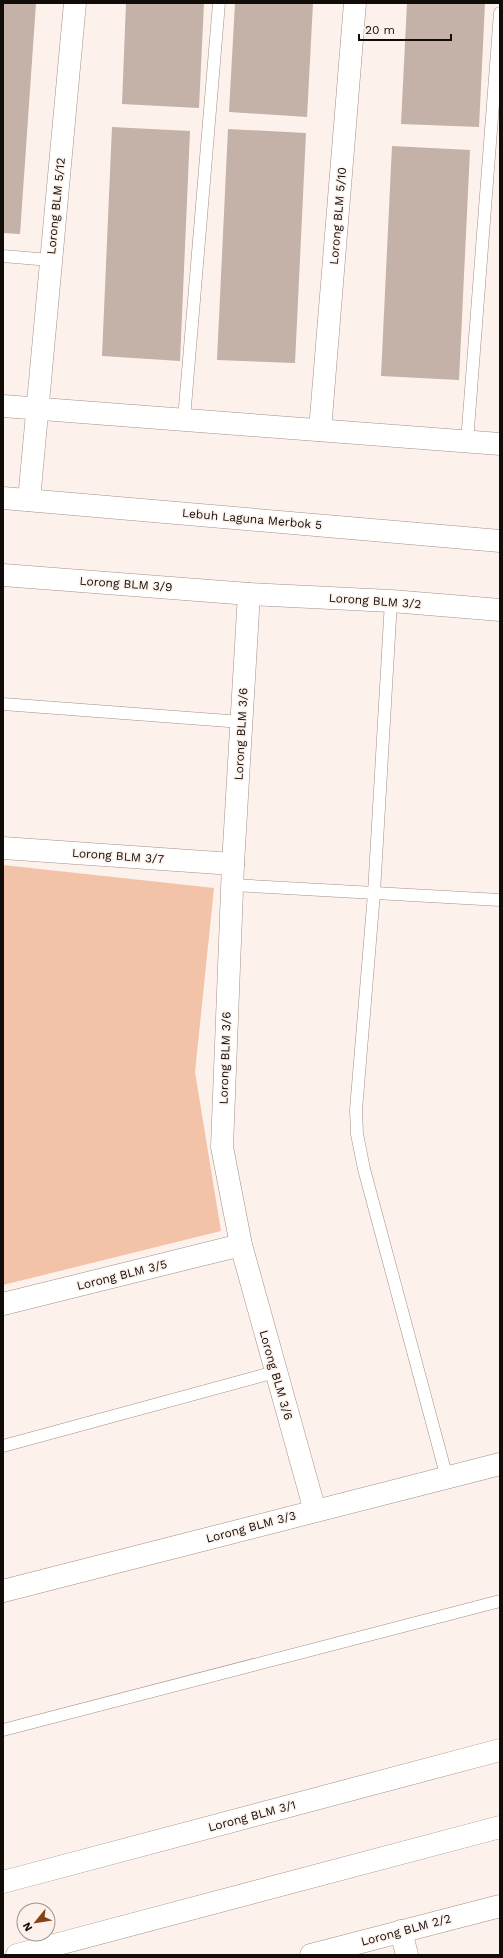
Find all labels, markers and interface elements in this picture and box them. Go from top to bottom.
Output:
scale bar [359,16,451,42]
text: 20 m [365,23,395,37]
street label: Lorong BLM 5/12 [44,157,68,255]
street label: Lorong BLM 5/10 [327,167,349,265]
street label: Lebuh Laguna Merbok 5 [181,506,323,532]
street label: Lorong BLM 3/9 [79,574,173,594]
street label: Lorong BLM 3/2 [328,591,422,611]
street label: Lorong BLM 3/6 [232,687,250,781]
street label: Lorong BLM 3/7 [71,846,165,866]
street label: Lorong BLM 3/6 [216,1011,234,1105]
street label: Lorong BLM 3/5 [75,1257,169,1293]
street label: Lorong BLM 3/6 [256,1329,296,1421]
street label: Lorong BLM 3/3 [204,1508,298,1546]
street label: Lorong BLM 3/1 [207,1798,297,1834]
north arrow [16,1902,56,1942]
street label: Lorong BLM 2/2 [359,1911,453,1949]
text: N [20,1920,35,1934]

